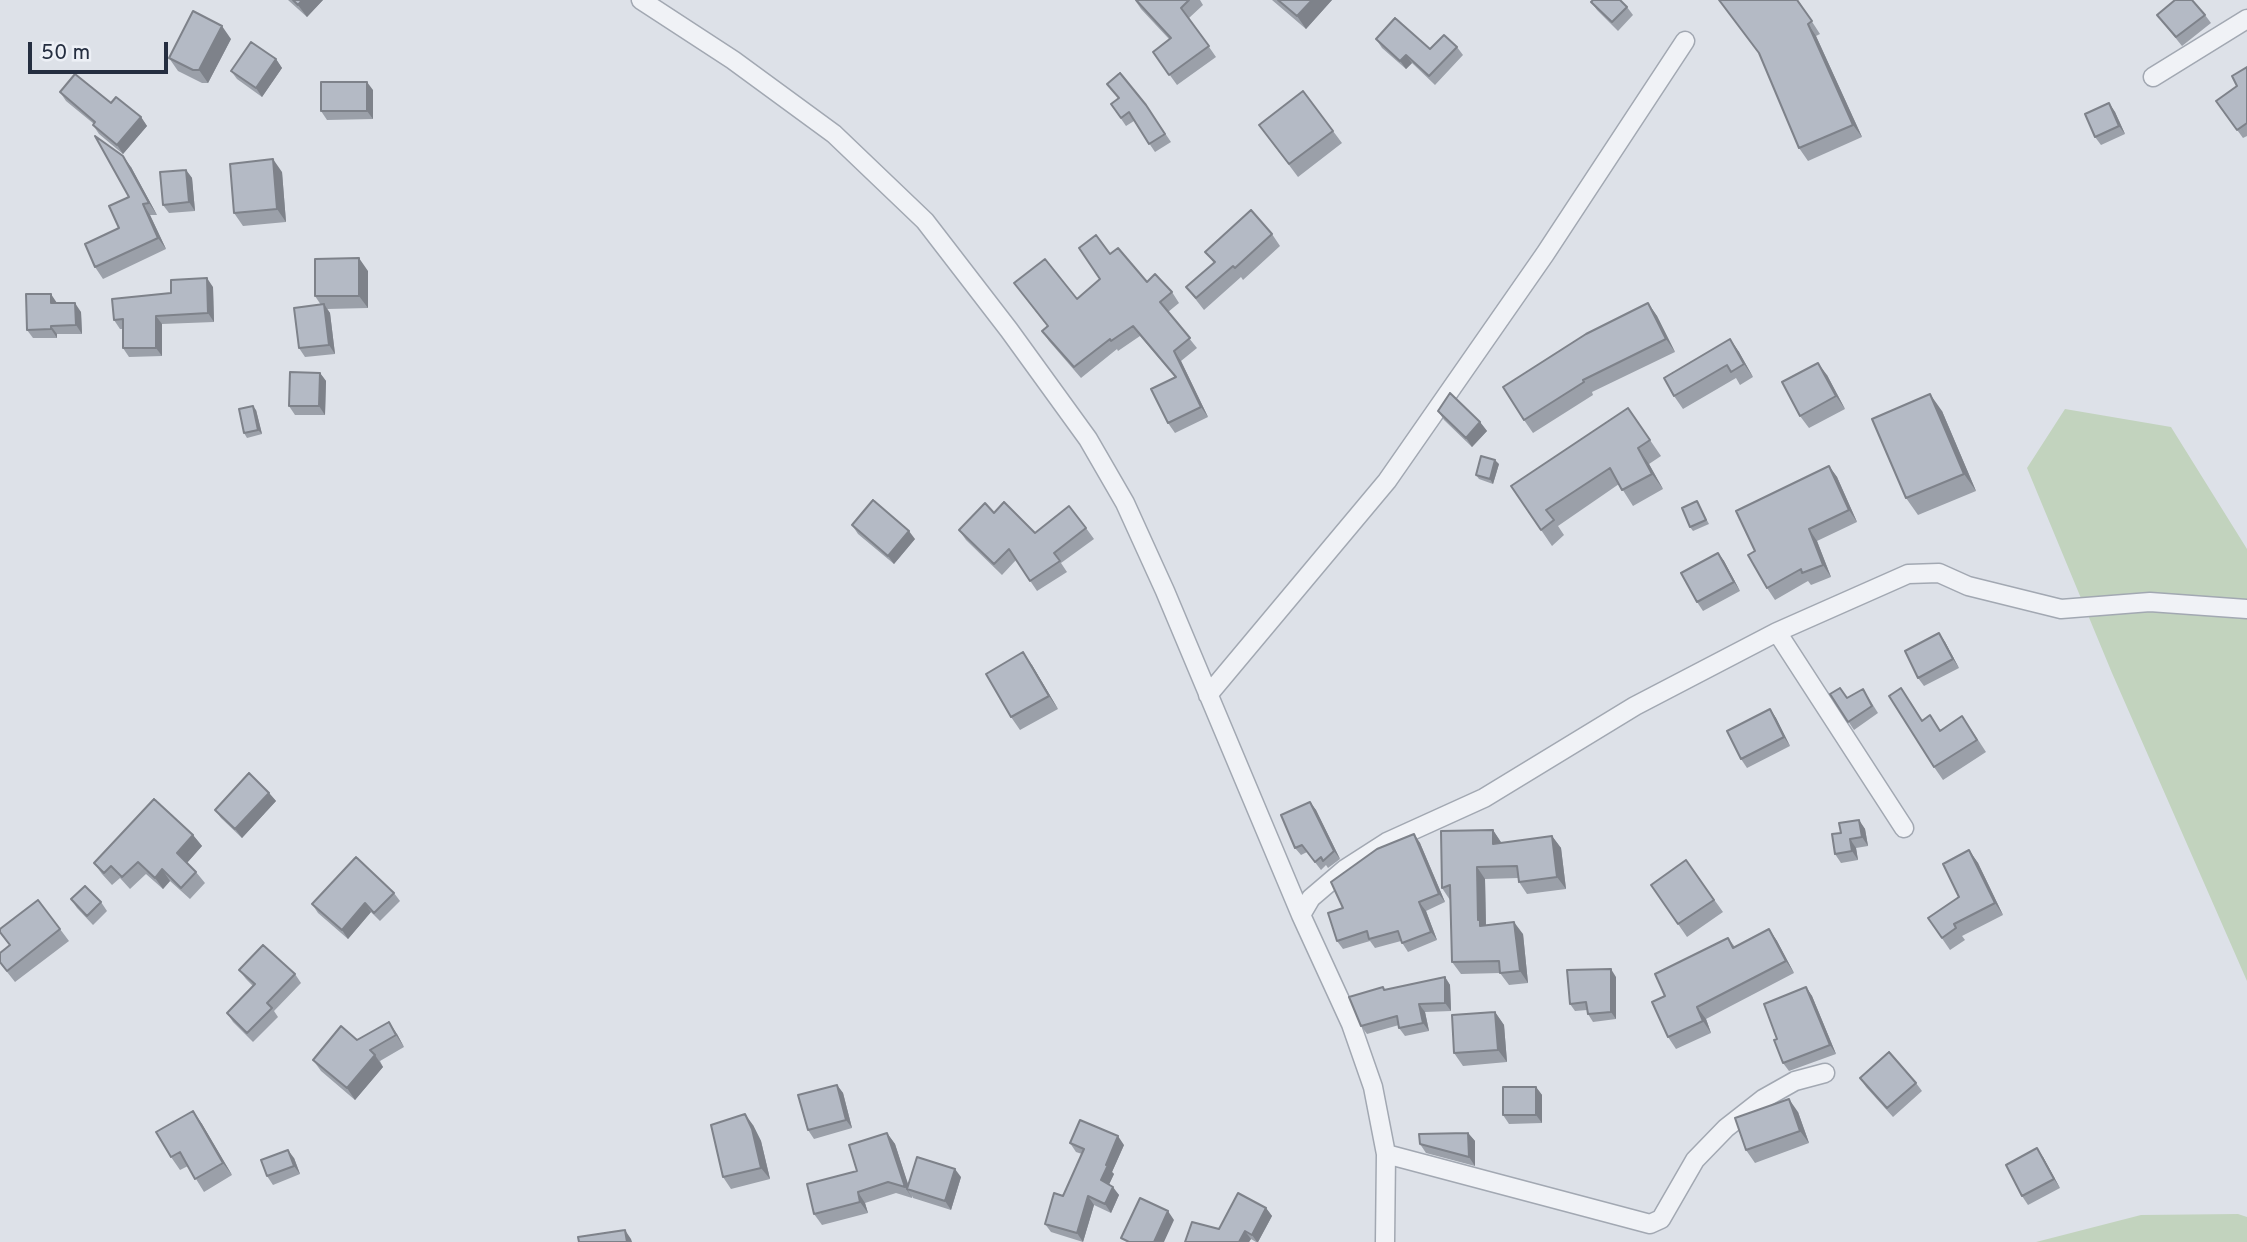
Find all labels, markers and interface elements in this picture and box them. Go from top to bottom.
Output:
scale bar [32,28,172,72]
text: 50 m [41,40,90,67]

